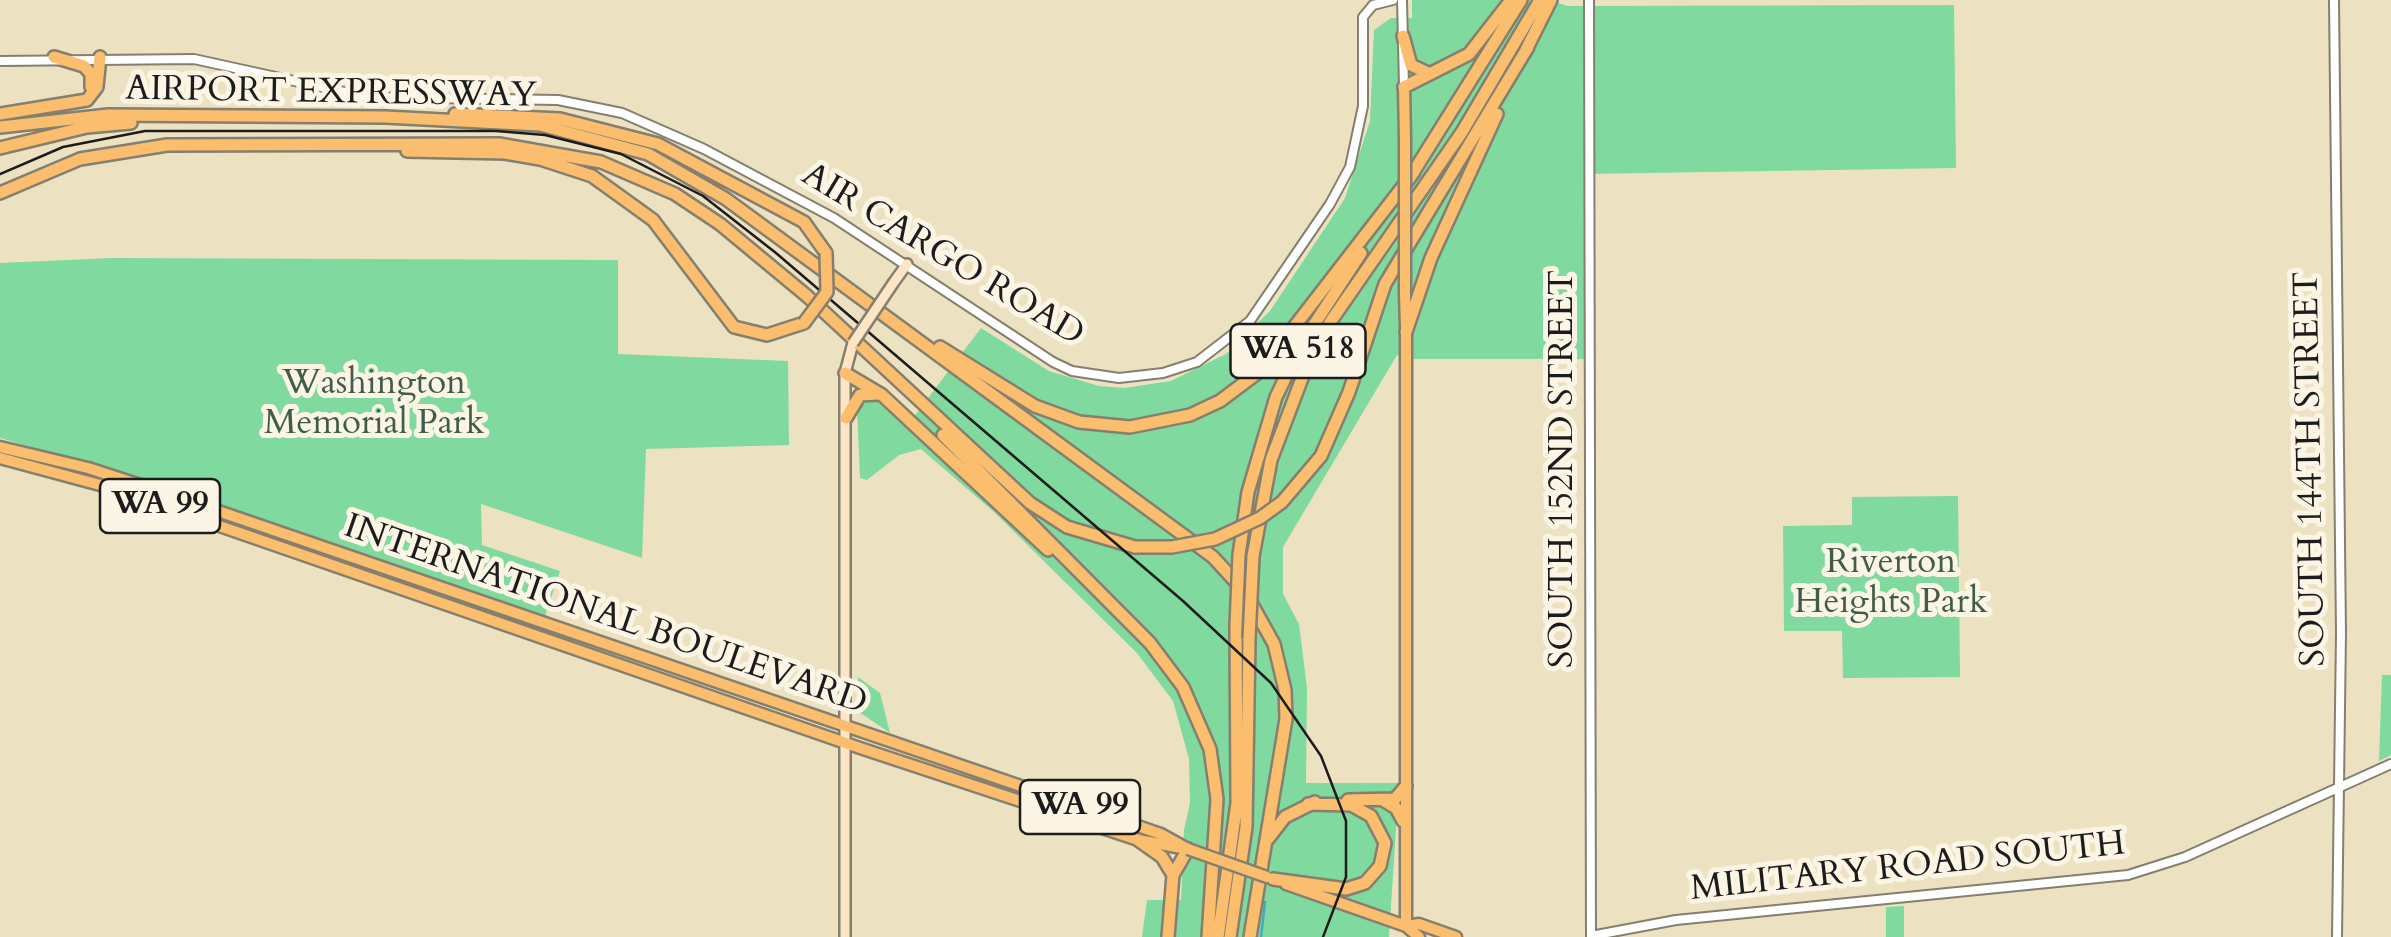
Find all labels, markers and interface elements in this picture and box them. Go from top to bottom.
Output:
street label: AIRPORT EXPRESSWAY [125,69,537,119]
street label: AIR CARGO ROAD [793,155,1091,357]
street label: SOUTH 152ND STREET [1543,270,1585,668]
street label: SOUTH 144TH STREET [2288,271,2336,667]
road number: WA 518 [1230,324,1366,378]
park label: Washington Memorial Park [264,364,484,446]
road number: WA 99 [100,479,220,533]
street label: INTERNATIONAL BOULEVARD [338,507,872,725]
park label: Riverton Heights Park [1794,543,1988,625]
road number: WA 99 [1020,780,1140,834]
street label: MILITARY ROAD SOUTH [1689,824,2127,912]

